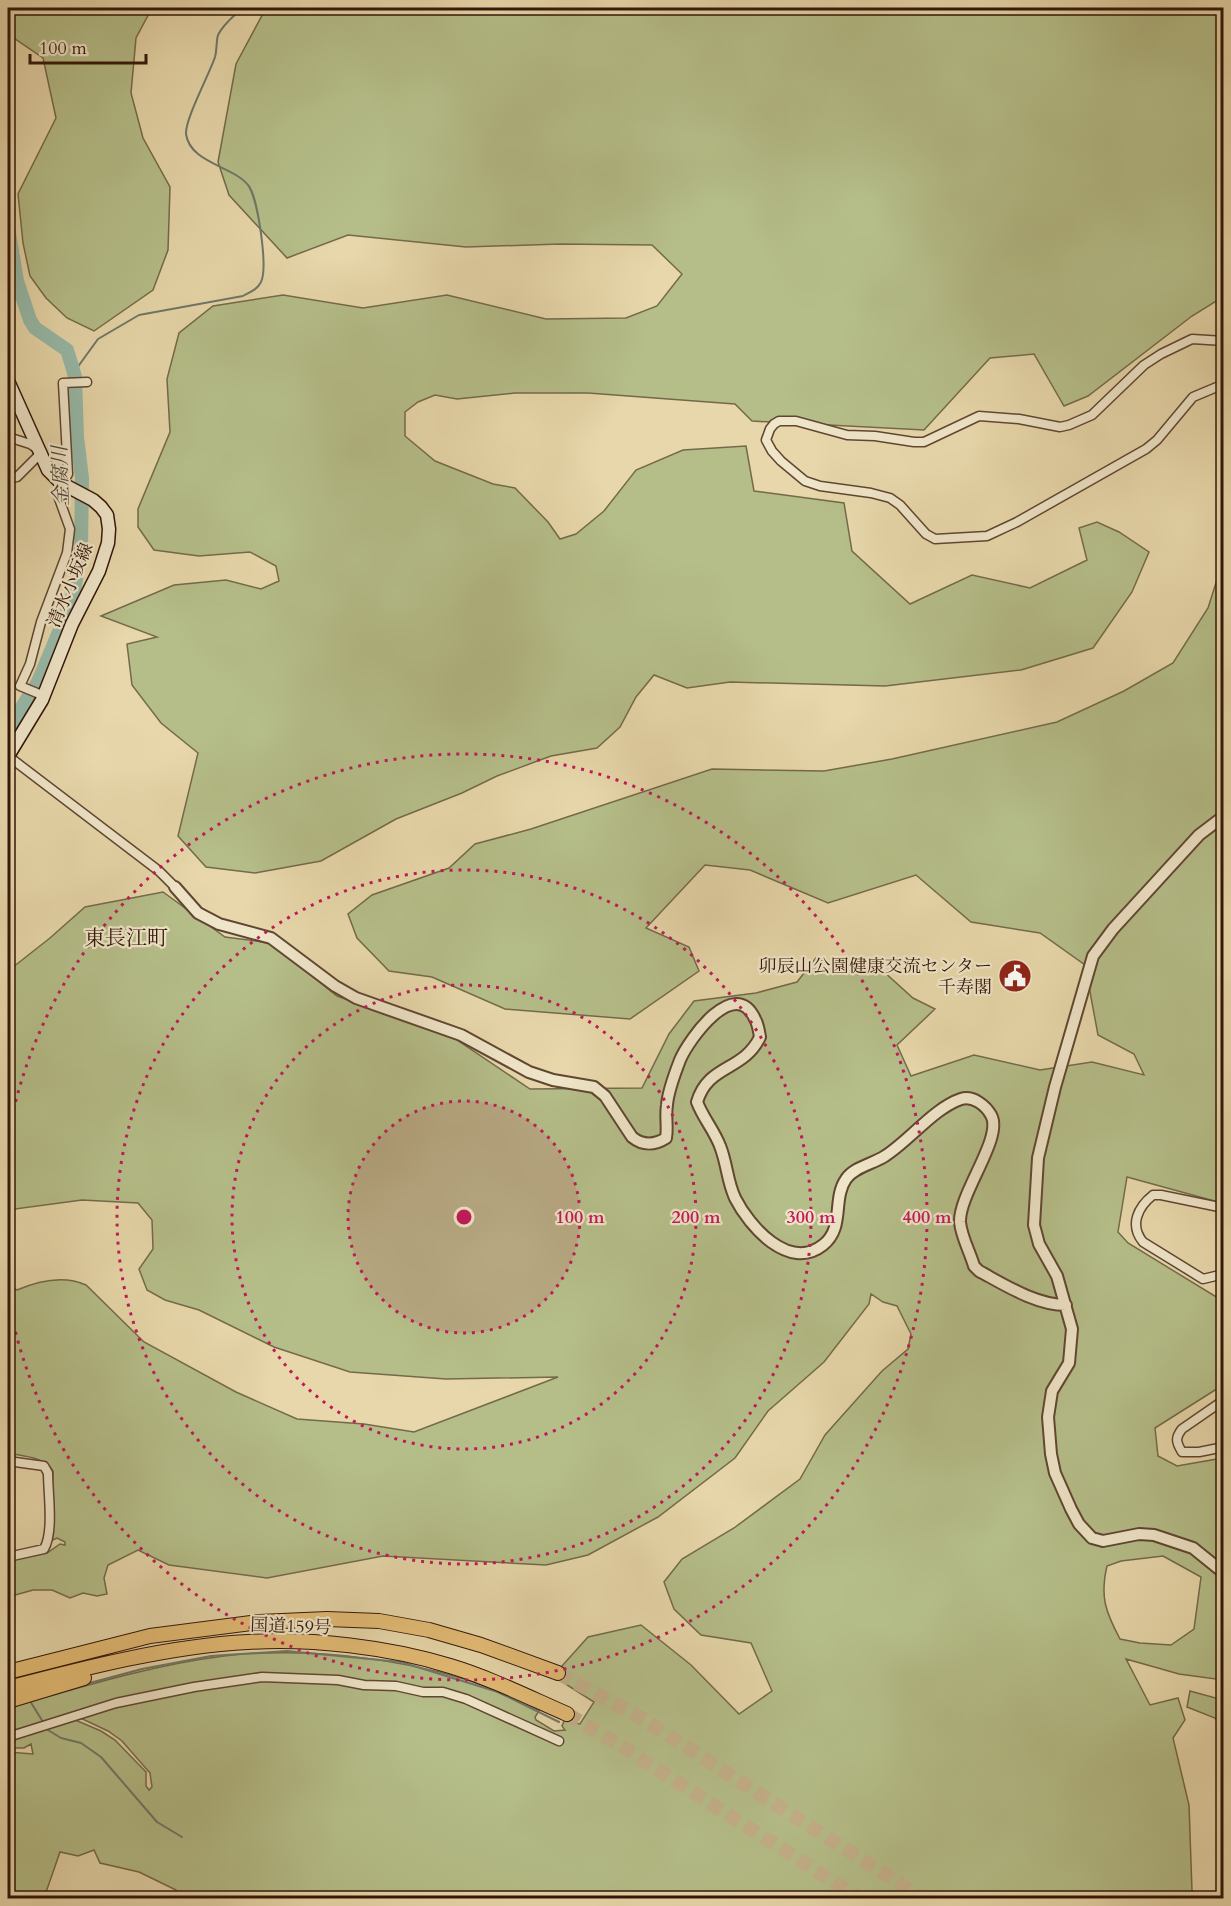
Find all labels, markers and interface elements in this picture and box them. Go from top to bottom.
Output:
scale bar [30,27,146,65]
text: 100 m [39,36,87,61]
water label: 金腐川 [46,444,75,506]
street label: 清水小坂線 [41,539,100,632]
district label: 東長江町 [84,924,168,953]
place label: 卯辰山公園健康交流センター 千寿閣 [759,954,992,1000]
public building icon: 卯辰山公園健康交流センター 千寿閣 [997,958,1033,994]
text: 100 m [555,1205,605,1230]
text: 200 m [671,1205,721,1230]
text: 300 m [786,1205,836,1230]
text: 400 m [902,1205,952,1230]
centre of rings [454,1207,474,1227]
street label: 国道159号 [250,1613,332,1640]

